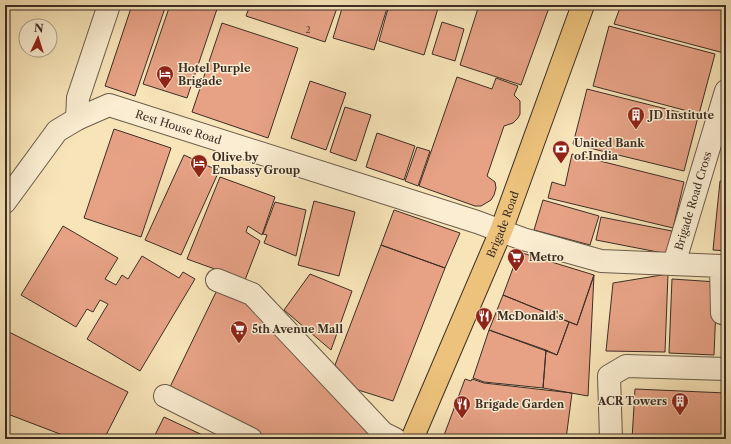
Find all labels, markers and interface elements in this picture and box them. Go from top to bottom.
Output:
north arrow [18,18,58,58]
text: N [33,21,44,35]
house number: 2 [305,24,311,35]
place label: Hotel Purple Brigade [178,61,251,88]
hotel icon: Hotel Purple Brigade [155,64,175,89]
building icon: JD Institute [626,105,646,130]
street label: Rest House Road [134,107,223,147]
place label: JD Institute [647,108,714,122]
place label: United Bank of India [574,136,645,163]
bank icon: United Bank of India [551,139,571,164]
street label: Brigade Road Cross [672,149,715,252]
place label: Olive by Embassy Group [212,150,300,177]
hotel icon: Olive by Embassy Group [189,153,209,178]
street label: Brigade Road [483,189,522,260]
supermarket icon: Metro [506,247,526,272]
place label: Metro [529,250,564,264]
restaurant icon: McDonald's [474,306,494,331]
place label: McDonald's [497,309,564,323]
supermarket icon: 5th Avenue Mall [229,319,249,344]
place label: 5th Avenue Mall [252,322,343,336]
building icon: ACR Towers [670,391,690,416]
restaurant icon: Brigade Garden [452,394,472,419]
place label: ACR Towers [597,394,667,408]
place label: Brigade Garden [475,397,565,411]

